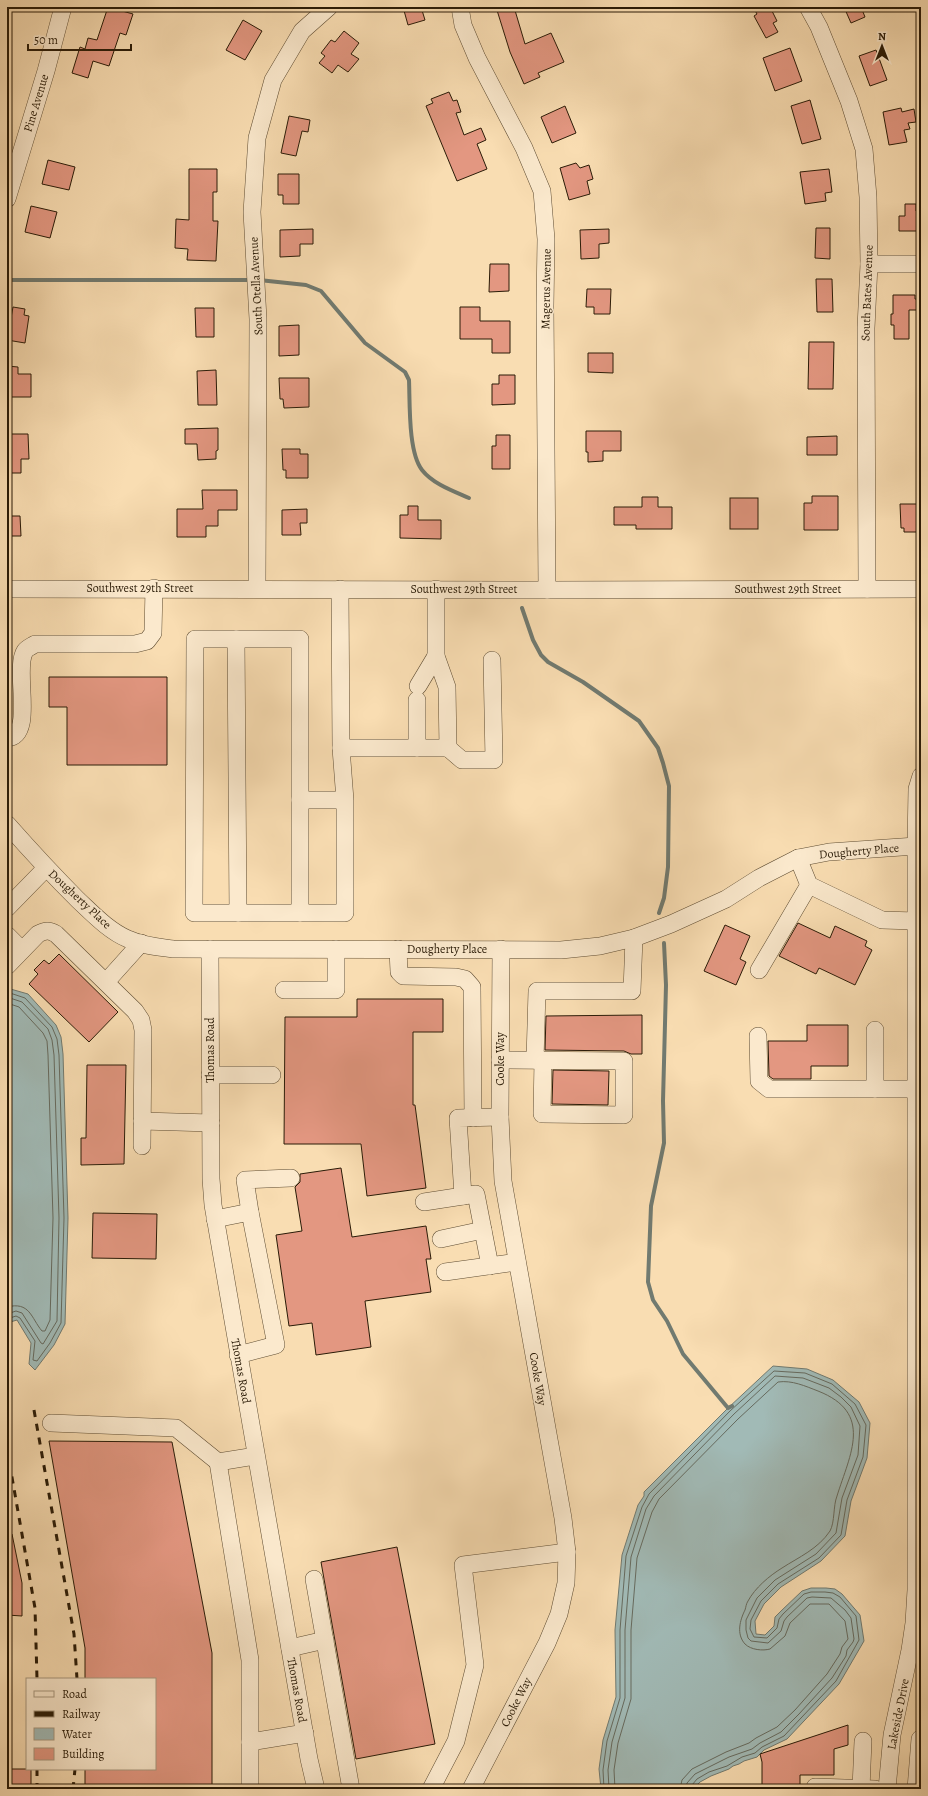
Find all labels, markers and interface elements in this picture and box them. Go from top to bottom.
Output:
scale bar [28,26,131,52]
north arrow [862,26,902,66]
text: N [878,29,886,44]
text: 50 m [34,32,58,48]
street label: Pine Avenue [20,72,52,134]
street label: South Otella Avenue [245,236,267,336]
street label: South Bates Avenue [857,245,877,341]
street label: Magerus Avenue [537,248,555,330]
street label: Southwest 29th Street [87,580,194,596]
street label: Southwest 29th Street [411,581,518,597]
street label: Southwest 29th Street [735,581,842,597]
street label: Dougherty Place [818,840,900,862]
street label: Dougherty Place [45,866,115,932]
street label: Dougherty Place [407,941,487,957]
street label: Thomas Road [202,1017,218,1083]
street label: Cooke Way [492,1032,508,1086]
street label: Thomas Road [227,1337,255,1405]
street label: Cooke Way [525,1351,551,1407]
street label: Thomas Road [283,1656,311,1724]
street label: Cooke Way [497,1674,536,1730]
street label: Lakeside Drive [883,1677,913,1751]
legend [26,1678,156,1770]
text: Road [62,1686,88,1702]
text: Railway [62,1706,101,1722]
text: Water [61,1726,92,1742]
text: Building [62,1746,104,1762]

